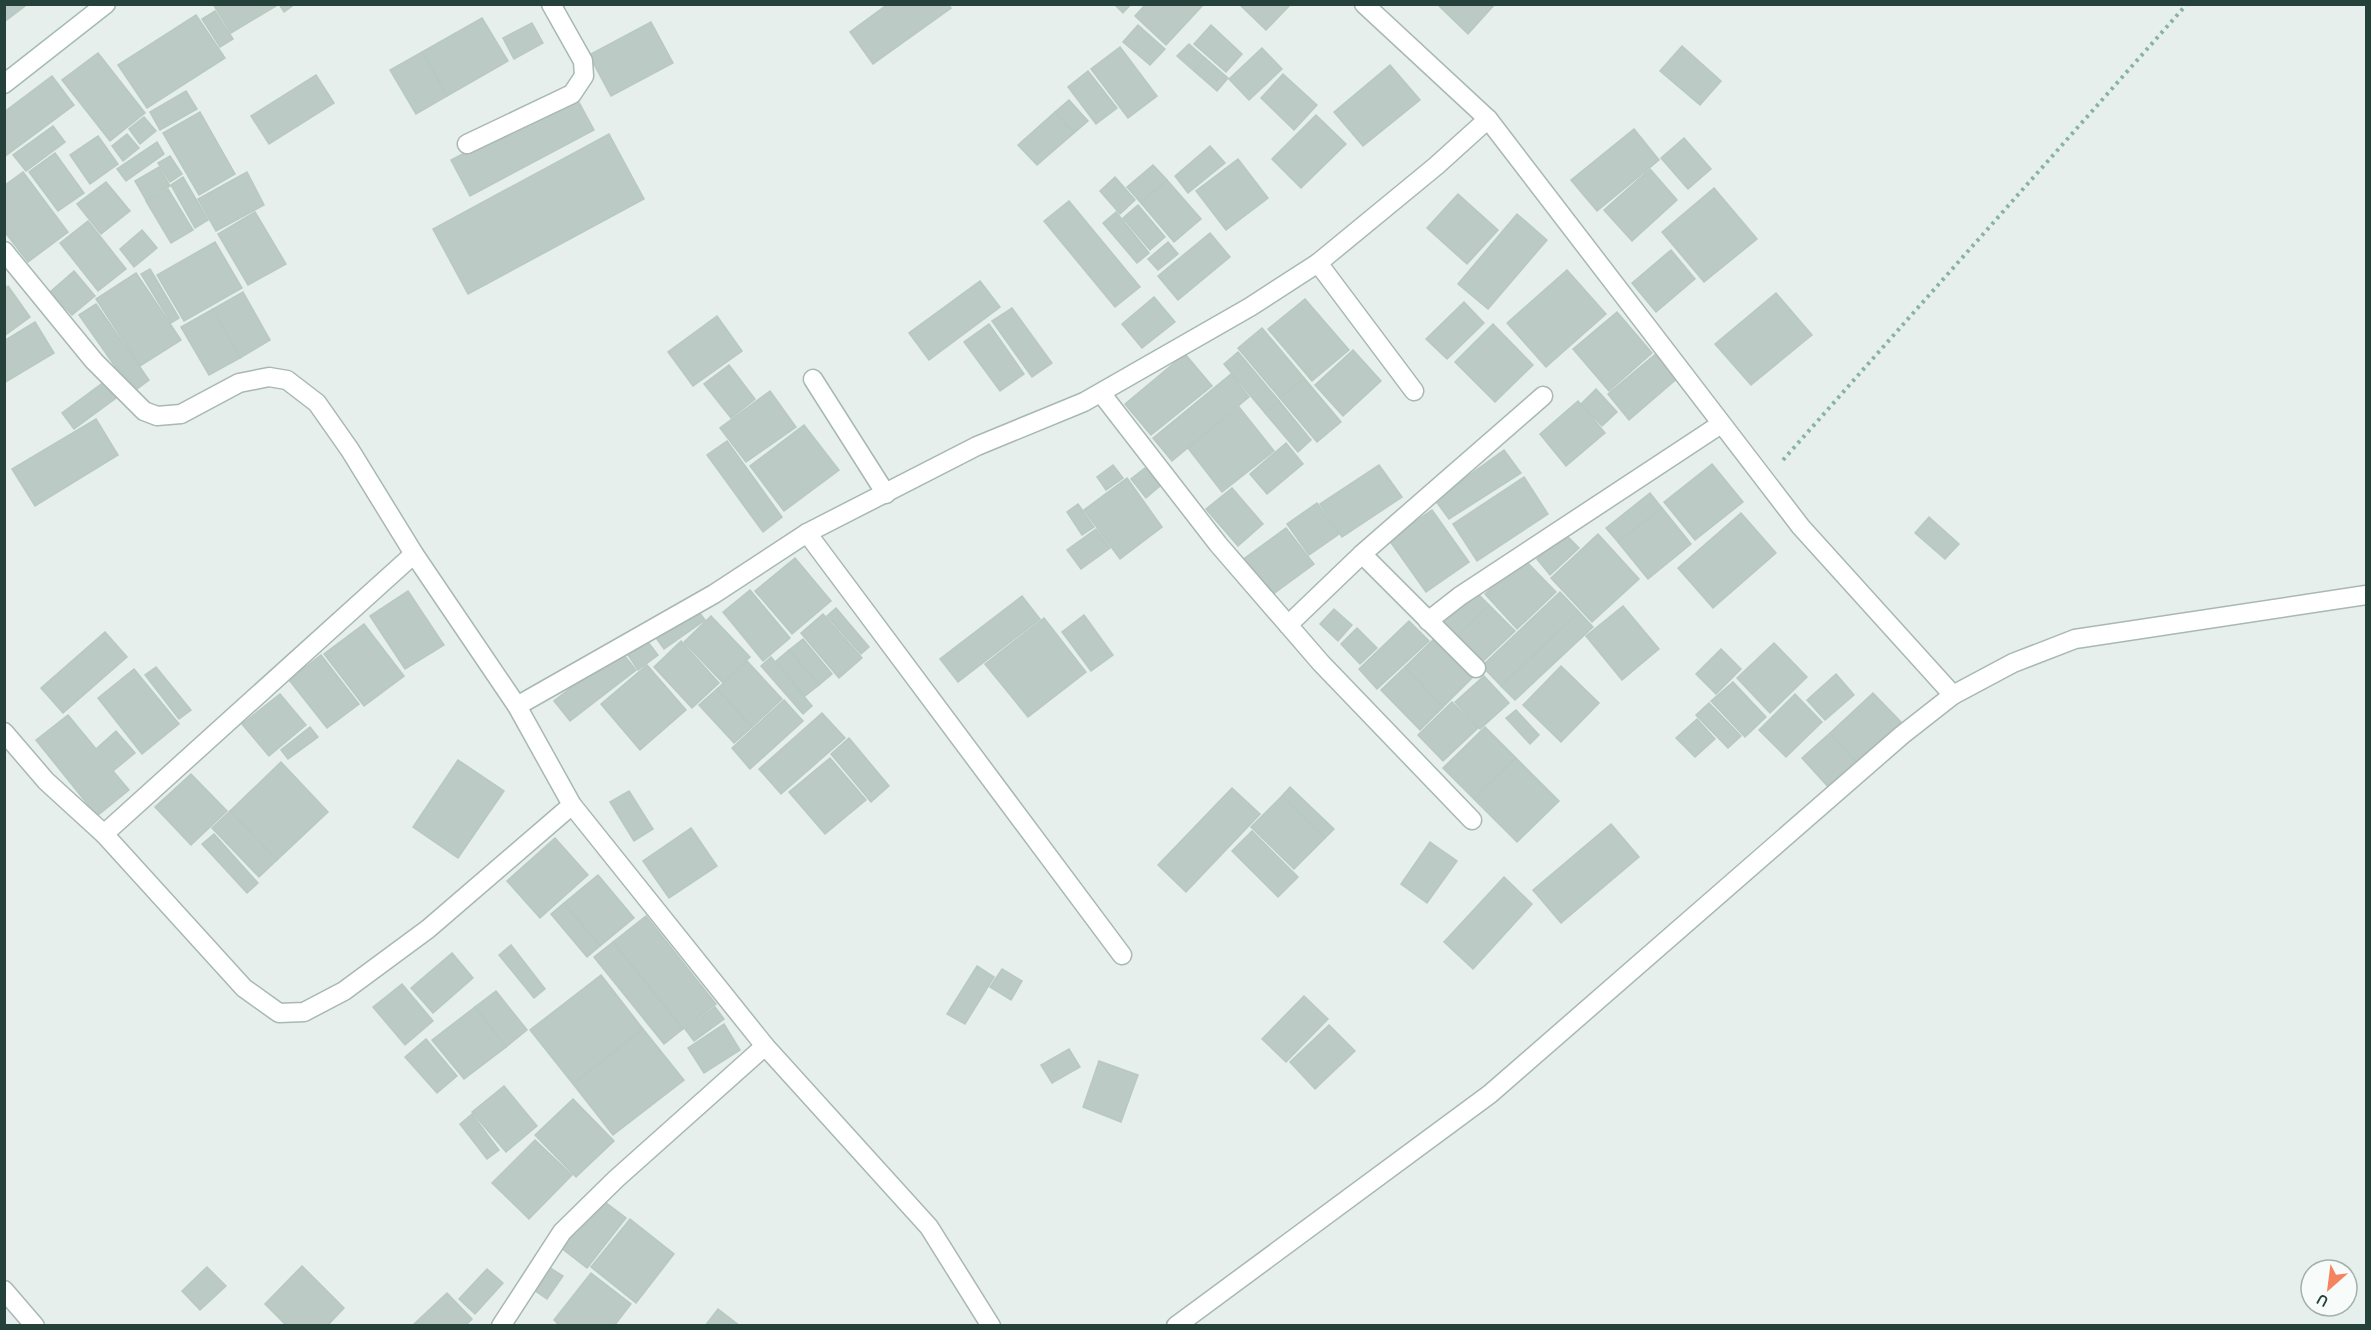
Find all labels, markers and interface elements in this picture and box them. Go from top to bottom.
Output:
north arrow [2299,1258,2359,1318]
text: U [2313,1290,2332,1312]

